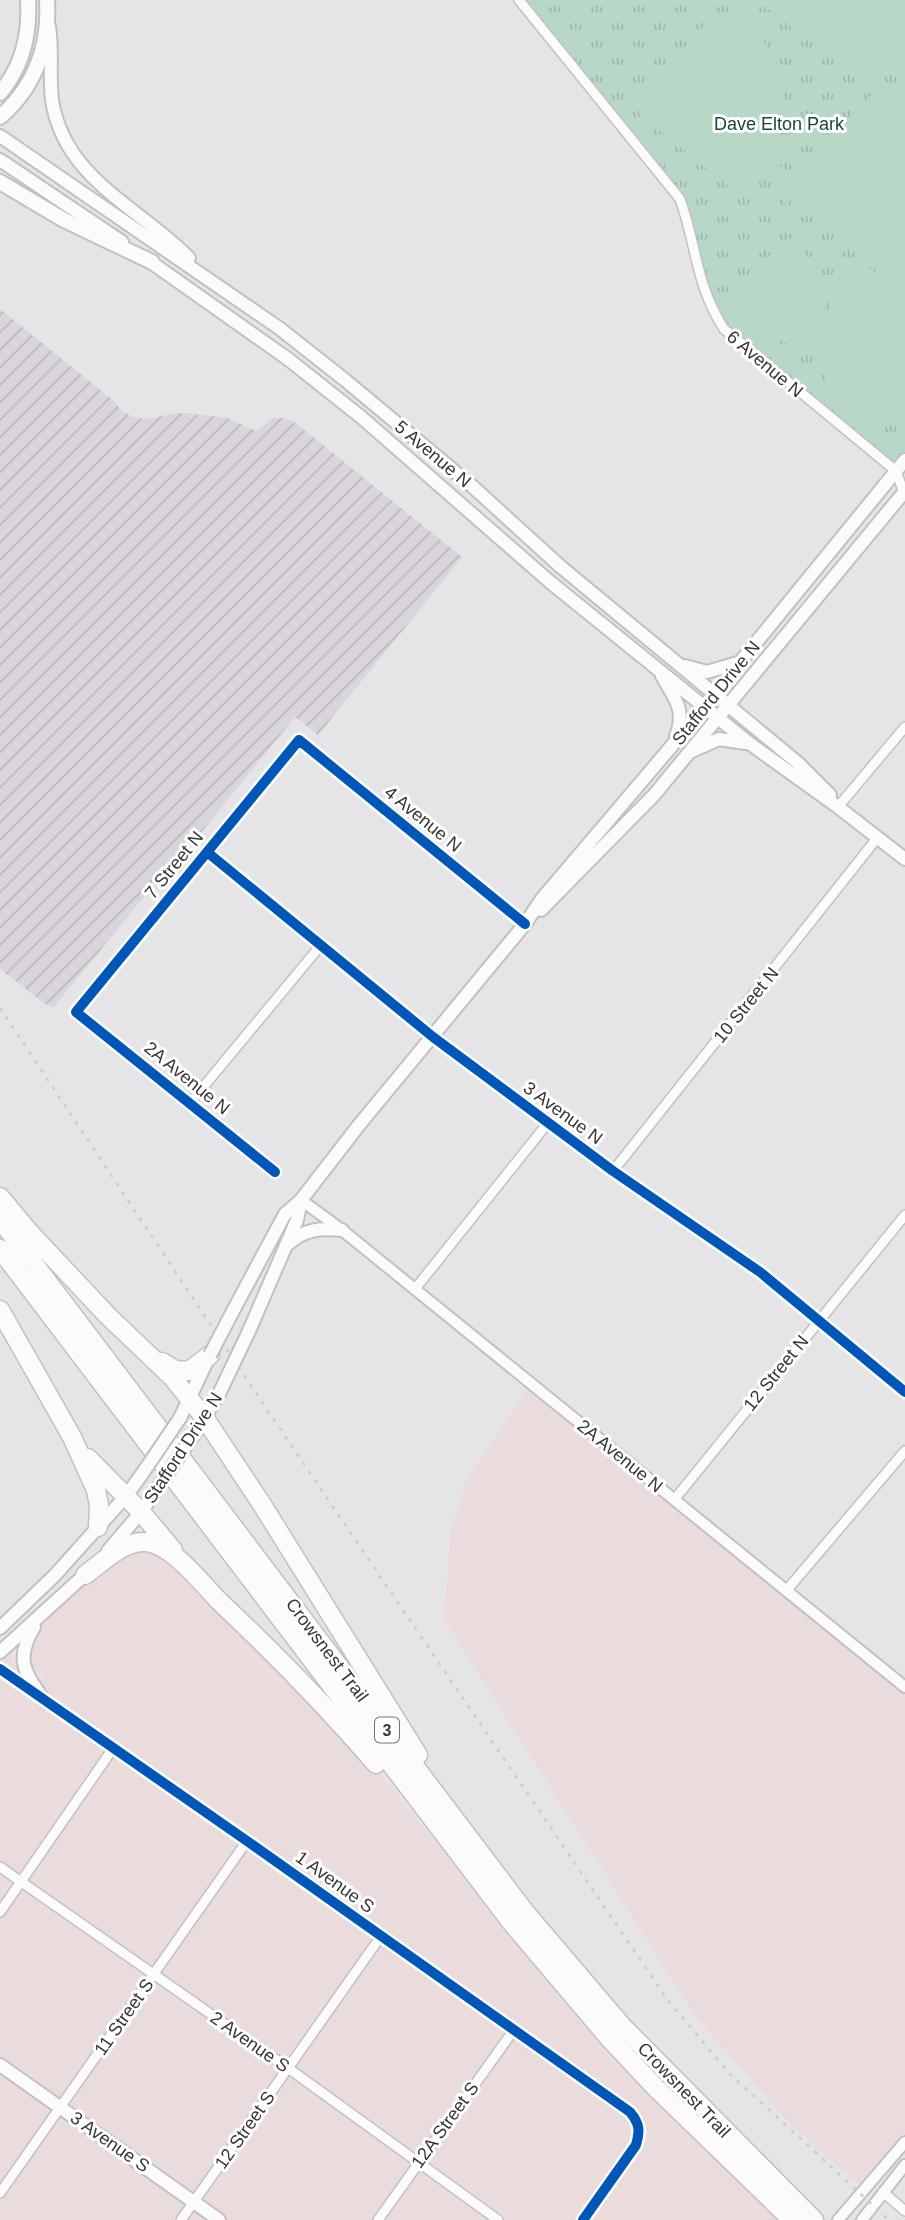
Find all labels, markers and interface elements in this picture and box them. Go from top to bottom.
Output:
park label: Dave Elton Park [714,114,845,134]
street label: 6 Avenue N [723,327,807,401]
street label: 5 Avenue N [391,417,475,491]
street label: Stafford Drive N [668,637,764,749]
street label: 4 Avenue N [381,782,465,856]
street label: 7 Street N [141,827,207,903]
street label: 10 Street N [710,963,782,1047]
street label: 2A Avenue N [140,1038,234,1118]
street label: 3 Avenue N [520,1078,606,1148]
street label: 12 Street N [740,1331,812,1415]
street label: Stafford Drive N [140,1389,226,1507]
street label: 2A Avenue N [573,1416,667,1496]
street label: Crowsnest Trail [282,1594,372,1706]
road number: 3 [375,1718,399,1742]
street label: 1 Avenue S [292,1847,378,1917]
street label: 11 Street S [90,1975,158,2059]
street label: 2 Avenue S [207,2007,293,2077]
street label: Crowsnest Trail [634,2038,734,2142]
street label: 12A Street S [407,2078,483,2172]
street label: 12 Street S [211,2087,279,2173]
street label: 3 Avenue S [67,2107,153,2177]

